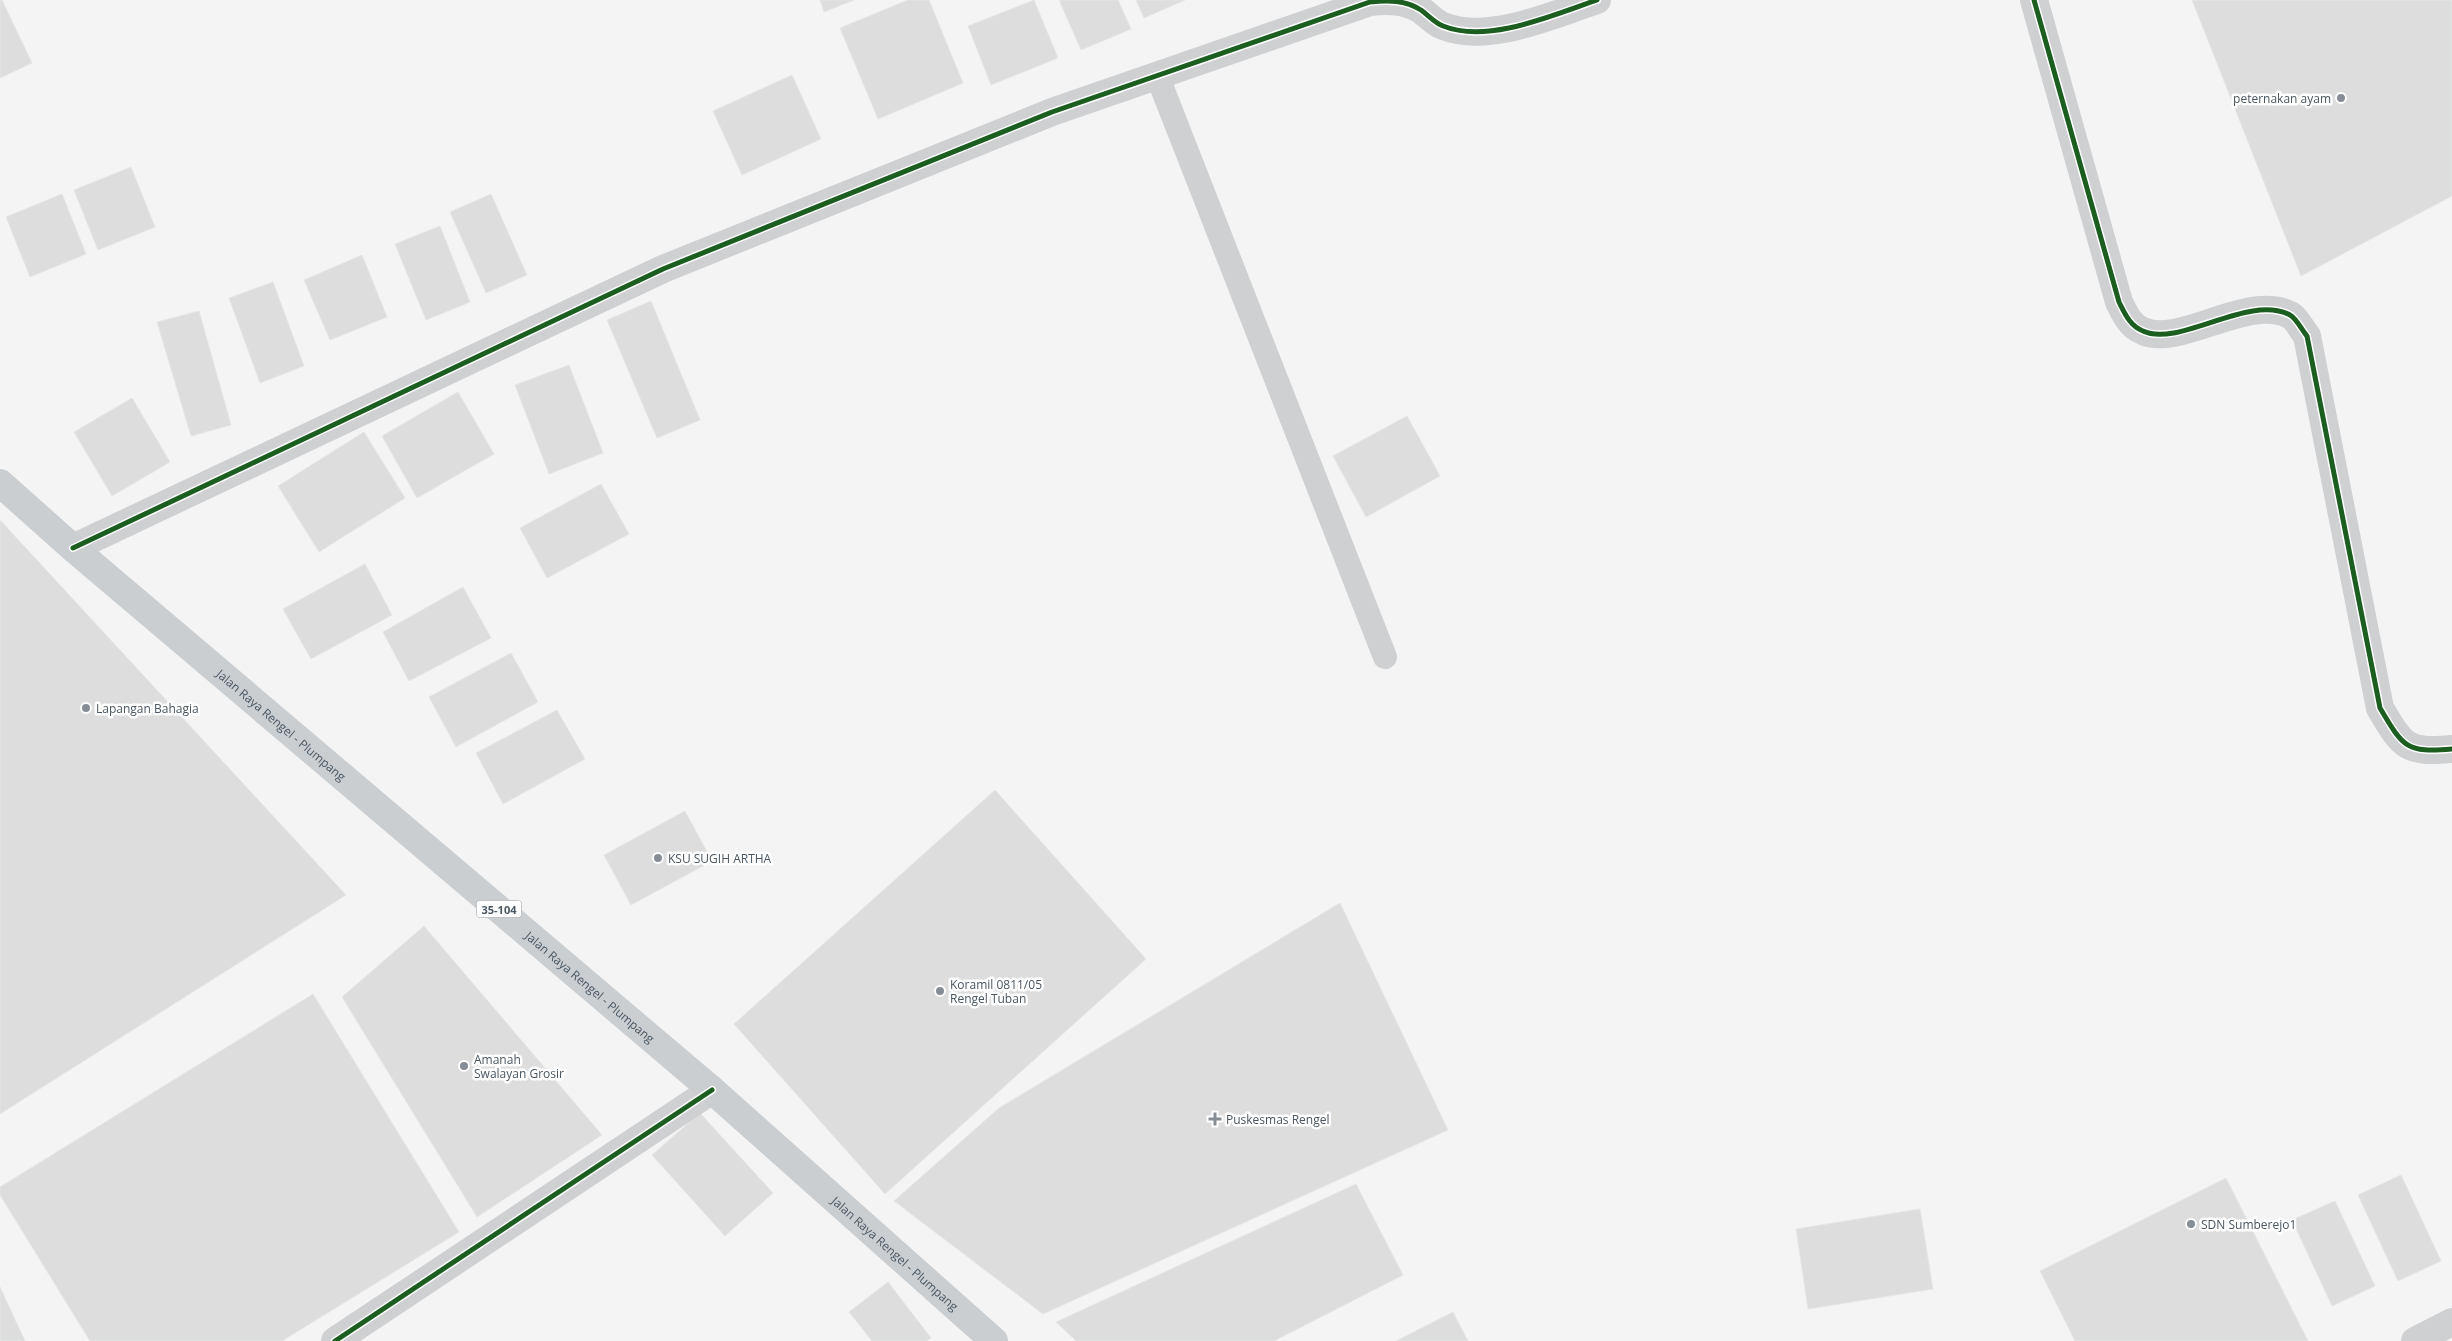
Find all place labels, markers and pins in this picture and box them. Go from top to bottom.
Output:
place label: peternakan ayam [2233,90,2331,107]
marker: peternakan ayam [2335,92,2347,104]
place label: Lapangan Bahagia [96,700,199,717]
marker: Lapangan Bahagia [80,702,92,714]
place label: KSU SUGIH ARTHA [668,850,772,867]
marker: KSU SUGIH ARTHA [652,852,664,864]
place label: Koramil 0811/05 Rengel Tuban [950,976,1042,1007]
marker: Koramil 0811/05 Rengel Tuban [934,985,946,997]
place label: Amanah Swalayan Grosir [474,1051,564,1082]
marker: Amanah Swalayan Grosir [458,1060,470,1072]
place label: Puskesmas Rengel [1226,1111,1329,1128]
marker: Puskesmas Rengel [1208,1112,1222,1126]
place label: SDN Sumberejo1 [2201,1216,2296,1233]
marker: SDN Sumberejo1 [2185,1218,2197,1230]

